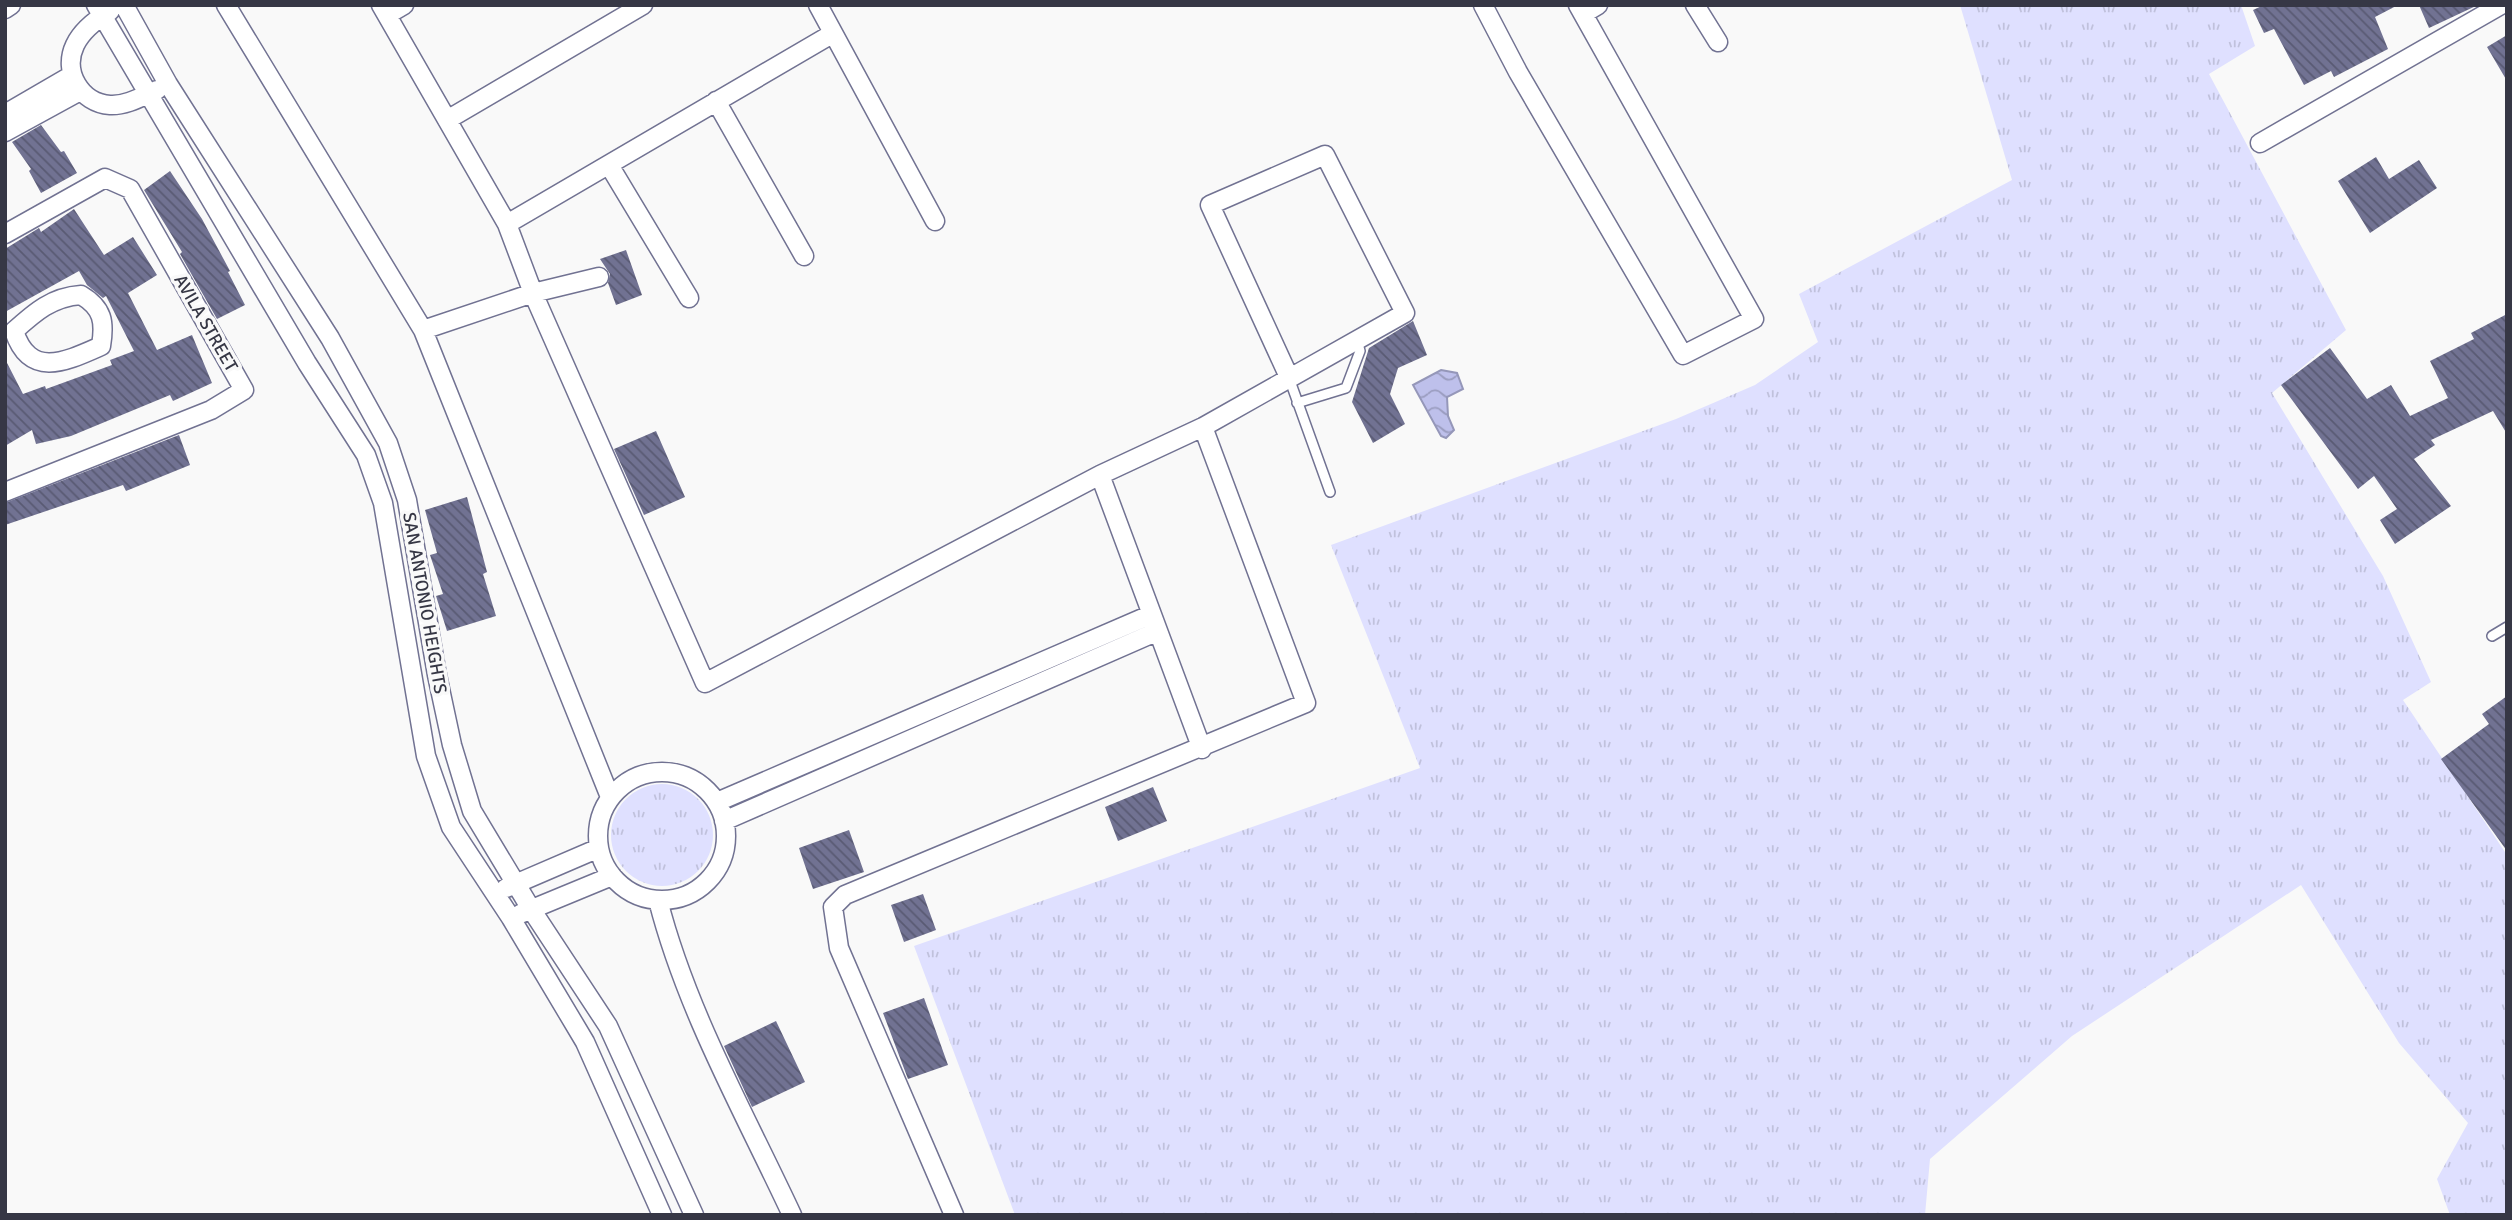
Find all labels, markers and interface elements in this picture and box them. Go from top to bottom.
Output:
street label: AVILA STREET [169,271,243,376]
street label: SAN ANTONIO HEIGHTS [398,510,452,696]

